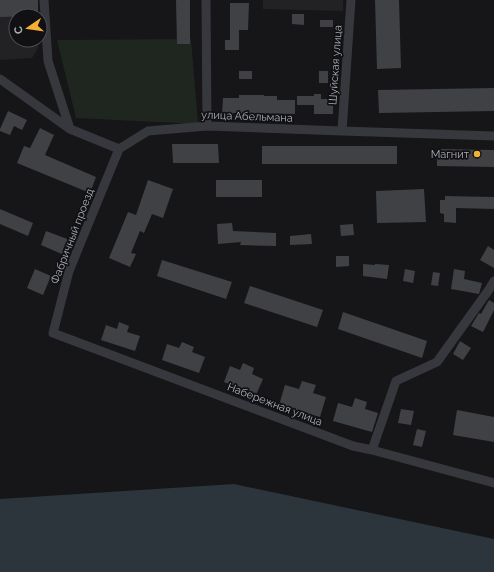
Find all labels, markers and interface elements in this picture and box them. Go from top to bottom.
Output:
north arrow [8,8,48,48]
text: С [11,25,26,35]
street label: Шуйская улица [326,25,345,105]
street label: улица Абельмана [201,108,293,125]
place label: Магнит [431,148,470,161]
marker: Магнит [472,149,482,159]
street label: Фабричный проезд [48,186,97,286]
street label: Набережная улица [225,380,324,429]

